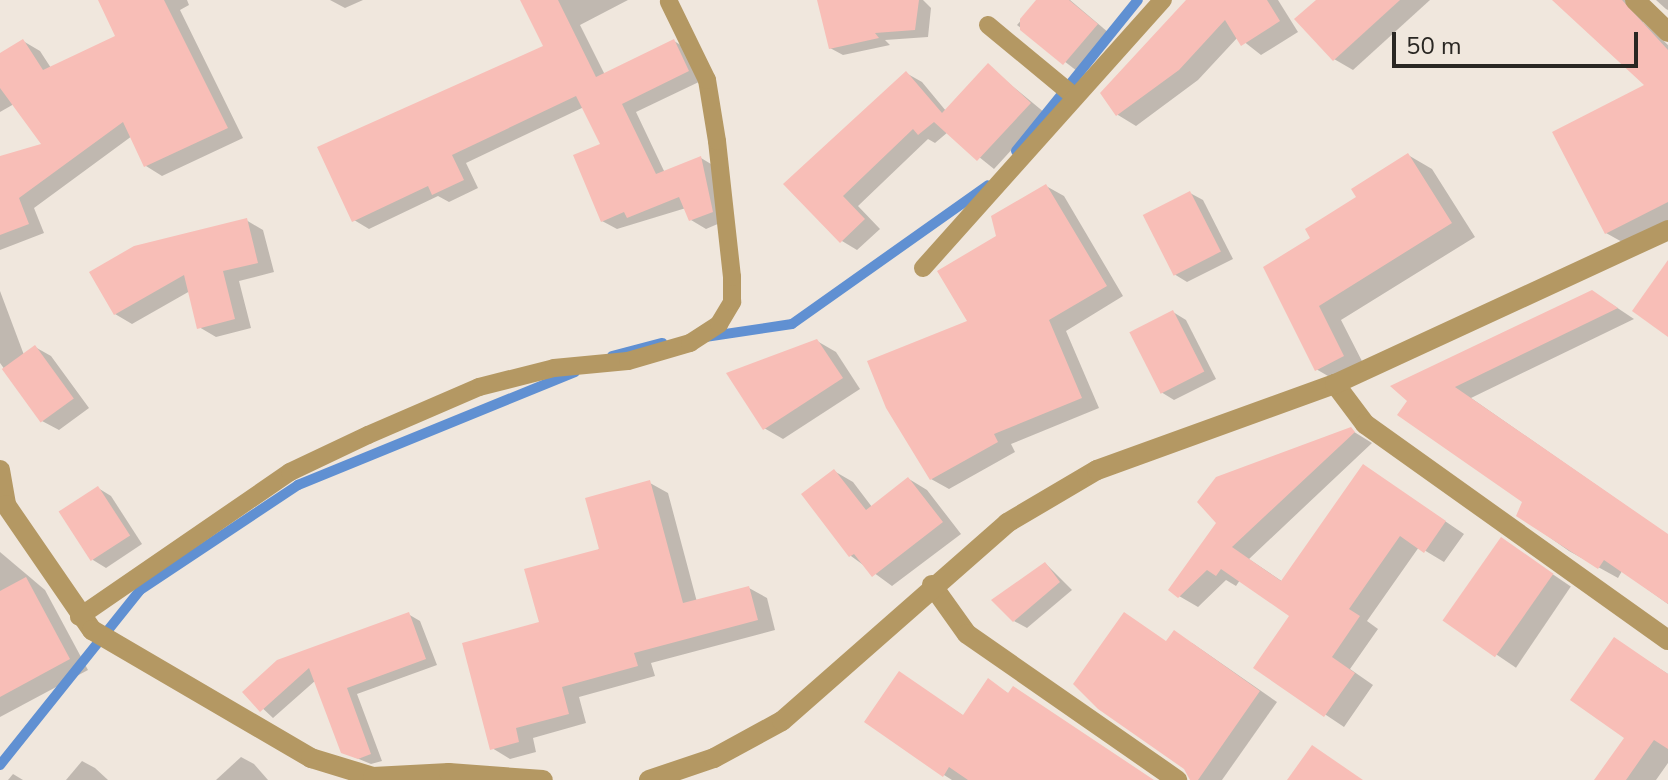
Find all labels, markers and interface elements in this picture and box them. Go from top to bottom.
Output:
scale bar [1396,16,1642,66]
text: 50 m [1406,30,1462,62]

